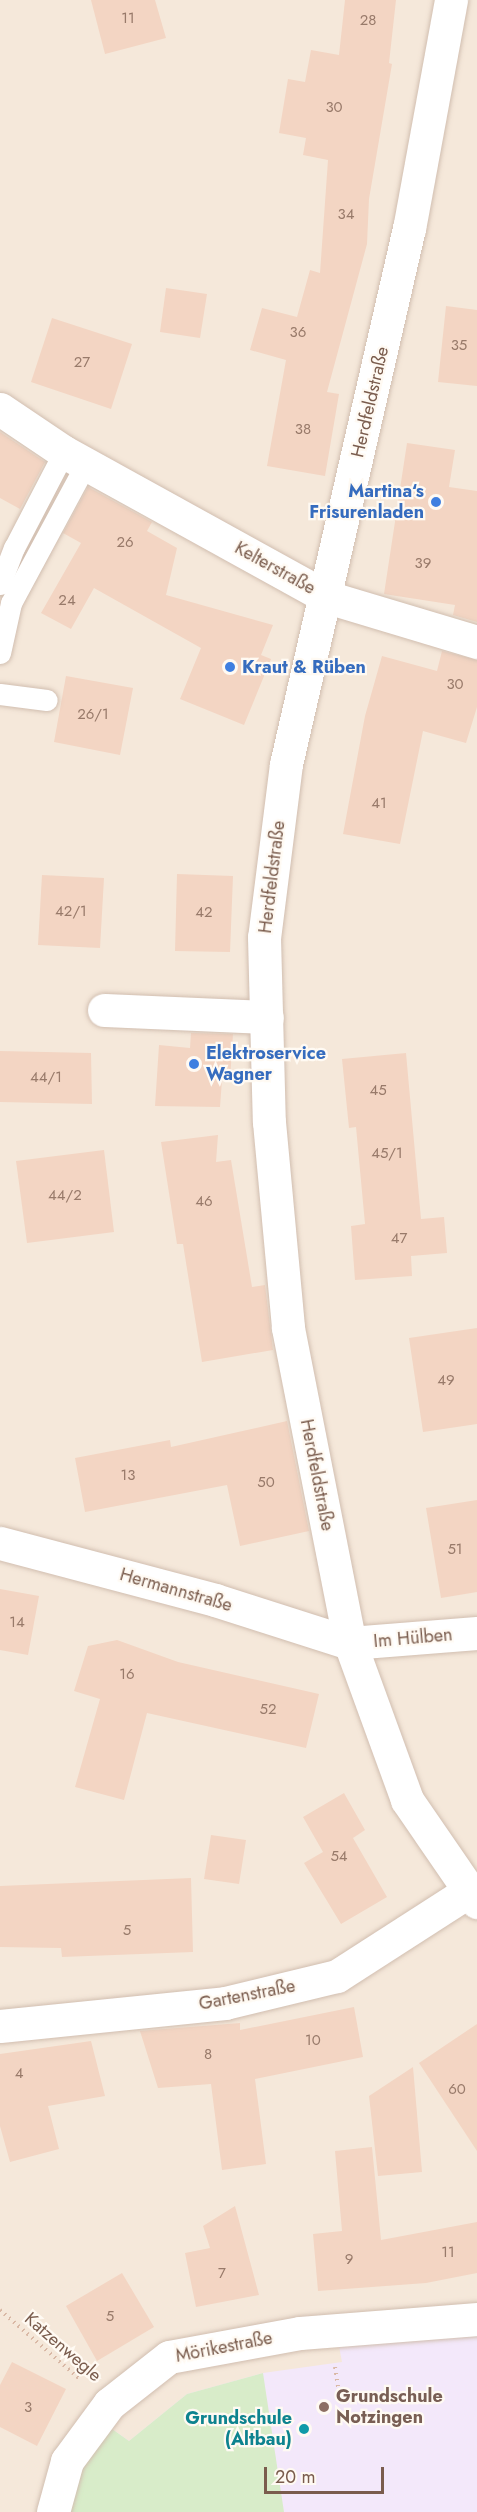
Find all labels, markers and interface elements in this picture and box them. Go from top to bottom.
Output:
house number: 11 [121,10,135,28]
house number: 28 [360,12,376,30]
house number: 30 [325,99,343,117]
house number: 34 [338,206,354,224]
house number: 36 [290,324,306,342]
house number: 35 [451,337,467,355]
street label: Herdfeldstraße [347,344,393,460]
house number: 27 [74,354,90,372]
house number: 38 [295,421,311,439]
place label: Martina‘s Frisurenladen [309,481,424,524]
marker: Martina‘s Frisurenladen [429,495,443,509]
house number: 26 [116,534,134,552]
street label: Kelterstraße [231,537,319,599]
house number: 39 [415,555,431,573]
house number: 24 [58,592,76,610]
place label: Kraut & Rüben [242,656,366,678]
marker: Kraut & Rüben [223,660,237,674]
house number: 30 [446,676,464,694]
house number: 26/1 [77,706,109,724]
house number: 41 [371,795,387,813]
street label: Herdfeldstraße [254,819,290,935]
house number: 42/1 [55,903,87,921]
house number: 42 [195,904,213,922]
place label: Elektroservice Wagner [206,1043,326,1086]
marker: Elektroservice Wagner [187,1057,201,1071]
house number: 44/1 [30,1069,62,1087]
house number: 45 [369,1082,387,1100]
house number: 45/1 [371,1145,403,1163]
house number: 44/2 [48,1187,82,1205]
house number: 46 [195,1193,213,1211]
house number: 47 [391,1230,407,1248]
house number: 49 [437,1372,455,1390]
street label: Herdfeldstraße [296,1417,338,1533]
house number: 13 [121,1467,135,1485]
house number: 50 [257,1474,275,1492]
house number: 51 [447,1541,463,1559]
street label: Hermannstraße [117,1564,235,1616]
house number: 14 [9,1614,25,1632]
street label: Im Hülben [373,1624,453,1652]
house number: 16 [119,1666,135,1684]
house number: 52 [260,1701,276,1719]
house number: 54 [330,1848,348,1866]
house number: 5 [123,1922,131,1940]
street label: Gartenstraße [197,1975,297,2015]
house number: 10 [305,2032,321,2050]
house number: 8 [204,2046,212,2064]
house number: 4 [15,2065,23,2083]
house number: 60 [448,2081,466,2099]
house number: 11 [441,2244,455,2262]
house number: 9 [345,2251,353,2269]
house number: 7 [218,2265,226,2283]
street label: Katzenwegle [20,2308,106,2386]
house number: 5 [106,2308,114,2326]
street label: Mörikestraße [174,2327,274,2367]
place label: Grundschule Notzingen [336,2386,443,2428]
house number: 3 [24,2399,32,2417]
marker: Grundschule Notzingen [317,2400,331,2414]
place label: Grundschule (Altbau) [185,2408,292,2450]
marker: Grundschule (Altbau) [297,2422,311,2436]
scale bar [267,2455,387,2493]
text: 20 m [275,2464,315,2490]

